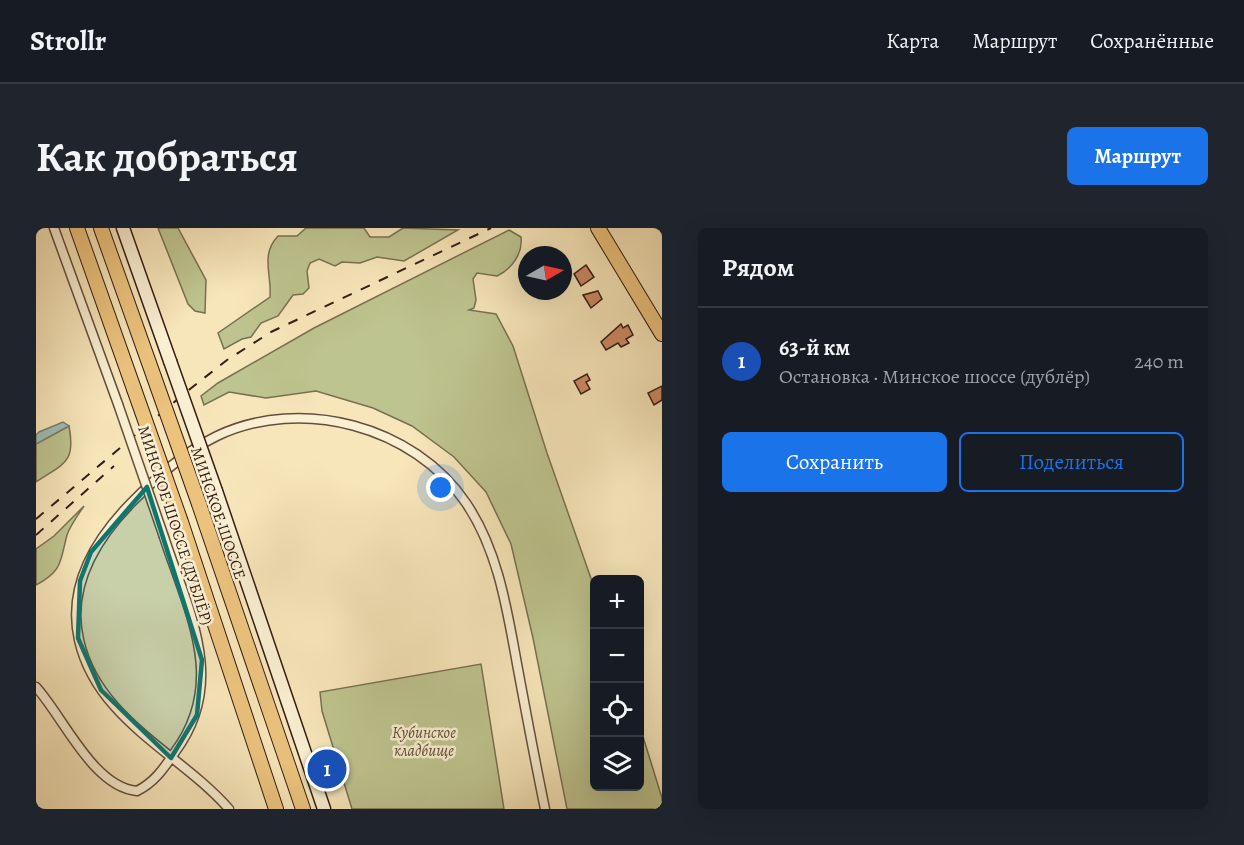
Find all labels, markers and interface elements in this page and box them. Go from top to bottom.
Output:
text: Strollr [30,22,106,60]
text: Карта [886,27,939,55]
text: Маршрут [972,27,1057,55]
text: Сохранённые [1090,27,1214,55]
button: Маршрут [1067,127,1208,185]
text: Как добраться [36,128,298,185]
north arrow [518,246,572,300]
text: Рядом [722,250,794,285]
text: 63-й км [779,333,850,363]
text: 1 [738,348,745,375]
text: 240 m [1134,348,1184,375]
text: Остановка · Минское шоссе (дублёр) [779,363,1090,390]
street label: МИНСКОЕ ШОССЕ (ДУБЛЁР) [132,423,218,628]
button: Сохранить [722,432,947,492]
button: Поделиться [959,432,1184,492]
street label: МИНСКОЕ ШОССЕ [185,444,251,582]
your location [426,473,455,502]
map controls [590,575,644,791]
button: + [590,575,644,629]
button: − [590,629,644,683]
button: locate [590,683,644,737]
park label: Кубинское кладбище [392,722,456,762]
button: layers [590,737,644,791]
pin: 1 [308,746,346,792]

